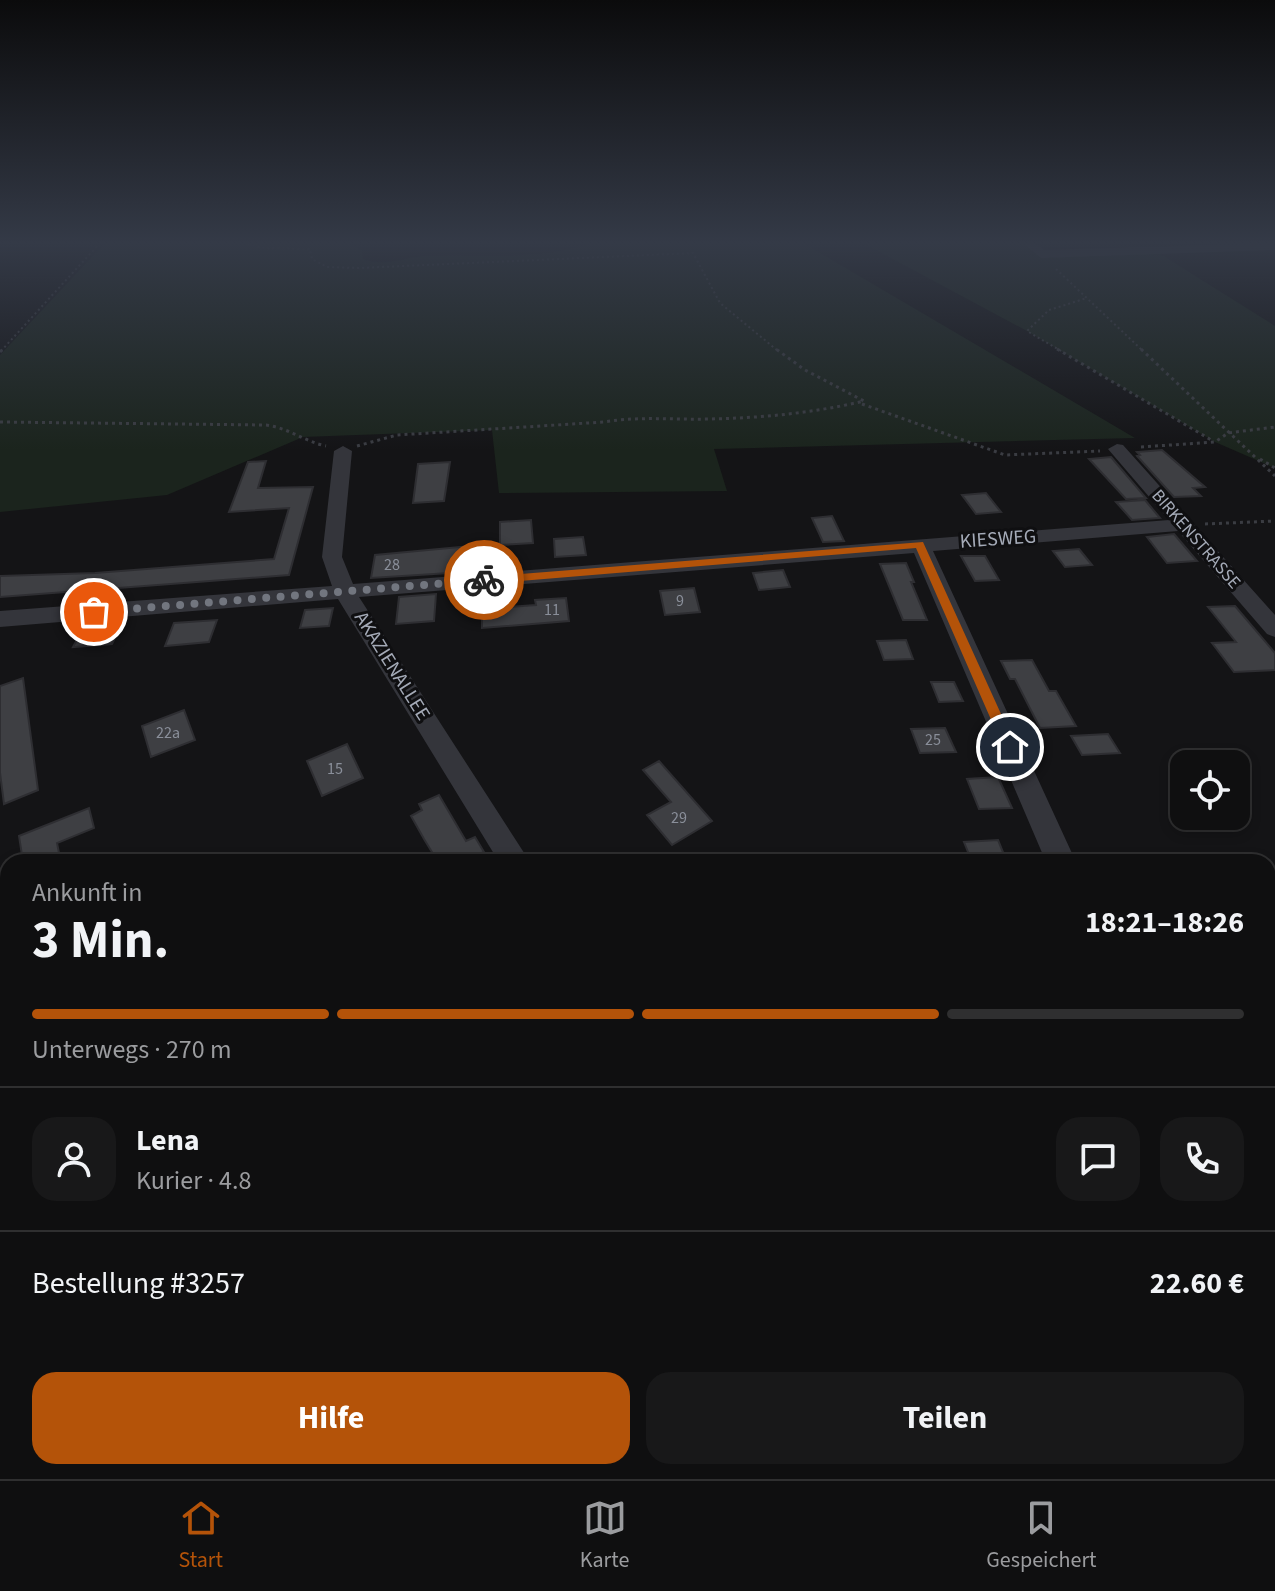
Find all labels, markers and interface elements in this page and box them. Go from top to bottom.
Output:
street label: BIRKENSTRASSE [1146,484,1246,594]
street label: KIESWEG [959,522,1037,556]
courier [444,540,524,620]
house number: 28 [384,554,400,576]
icon: bike [462,558,506,602]
pin [60,578,128,646]
icon: bag [72,590,116,634]
house number: 9 [676,590,684,612]
house number: 11 [544,599,560,621]
street label: AKAZIENALLEE [347,606,437,726]
pin [976,713,1044,781]
house number: 22a [156,722,180,744]
icon: home [988,725,1032,769]
house number: 25 [925,729,941,751]
map controls [1170,750,1250,830]
button: locate [1170,750,1250,830]
house number: 15 [327,758,343,780]
house number: 29 [671,807,687,829]
text: Ankunft in [32,874,142,911]
text: 18:21–18:26 [1085,901,1244,944]
text: 3 Min. [32,904,169,978]
text: Unterwegs · 270 m [32,1031,231,1068]
button: person [32,1117,116,1201]
button: chat [1056,1117,1140,1201]
button: phone [1160,1117,1244,1201]
text: Lena [136,1119,200,1162]
text: Kurier · 4.8 [136,1162,251,1199]
text: Bestellung #3257 [32,1262,245,1305]
text: 22.60 € [1150,1262,1244,1305]
button: Hilfe [32,1372,630,1464]
button: Teilen [646,1372,1244,1464]
tab: Start [178,1496,223,1576]
tab: Karte [580,1496,629,1576]
tab: Gespeichert [986,1496,1096,1576]

